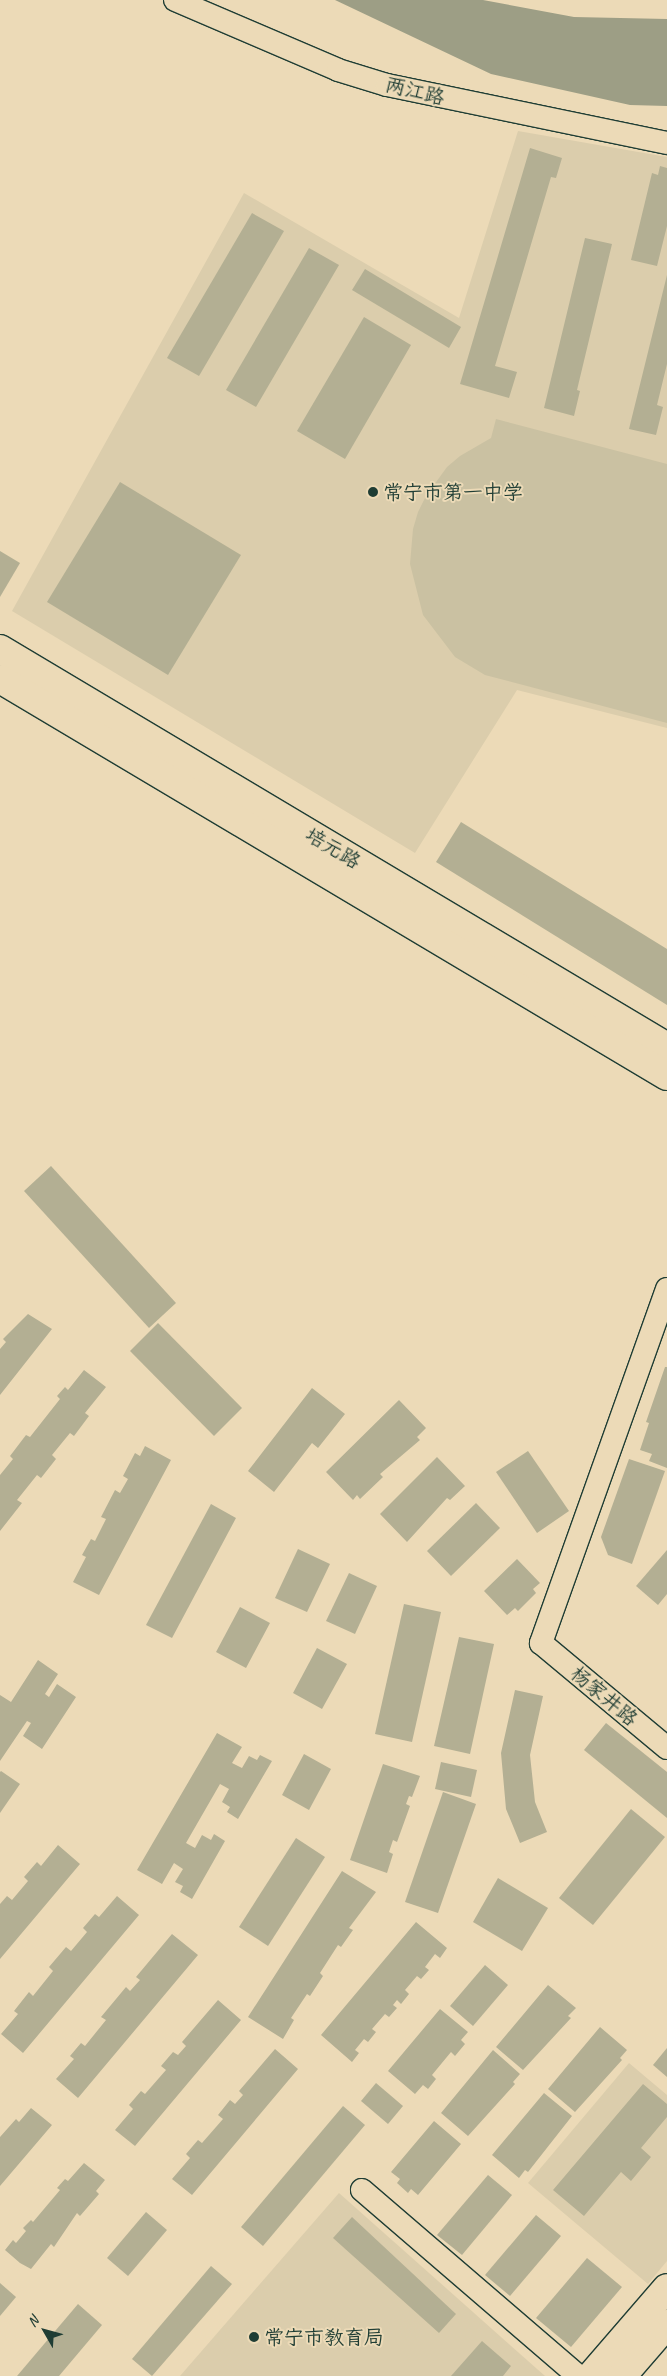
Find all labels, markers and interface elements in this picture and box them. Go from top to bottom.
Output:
street label: 两江路 [383,72,447,110]
place label: 常宁市第一中学 [383,480,523,504]
marker: 常宁市第一中学 [367,486,379,498]
street label: 培元路 [301,822,365,874]
street label: 杨家井路 [566,1661,642,1731]
north arrow [20,2306,70,2356]
text: N [23,2313,42,2330]
place label: 常宁市教育局 [264,2325,384,2349]
marker: 常宁市教育局 [248,2331,260,2343]

